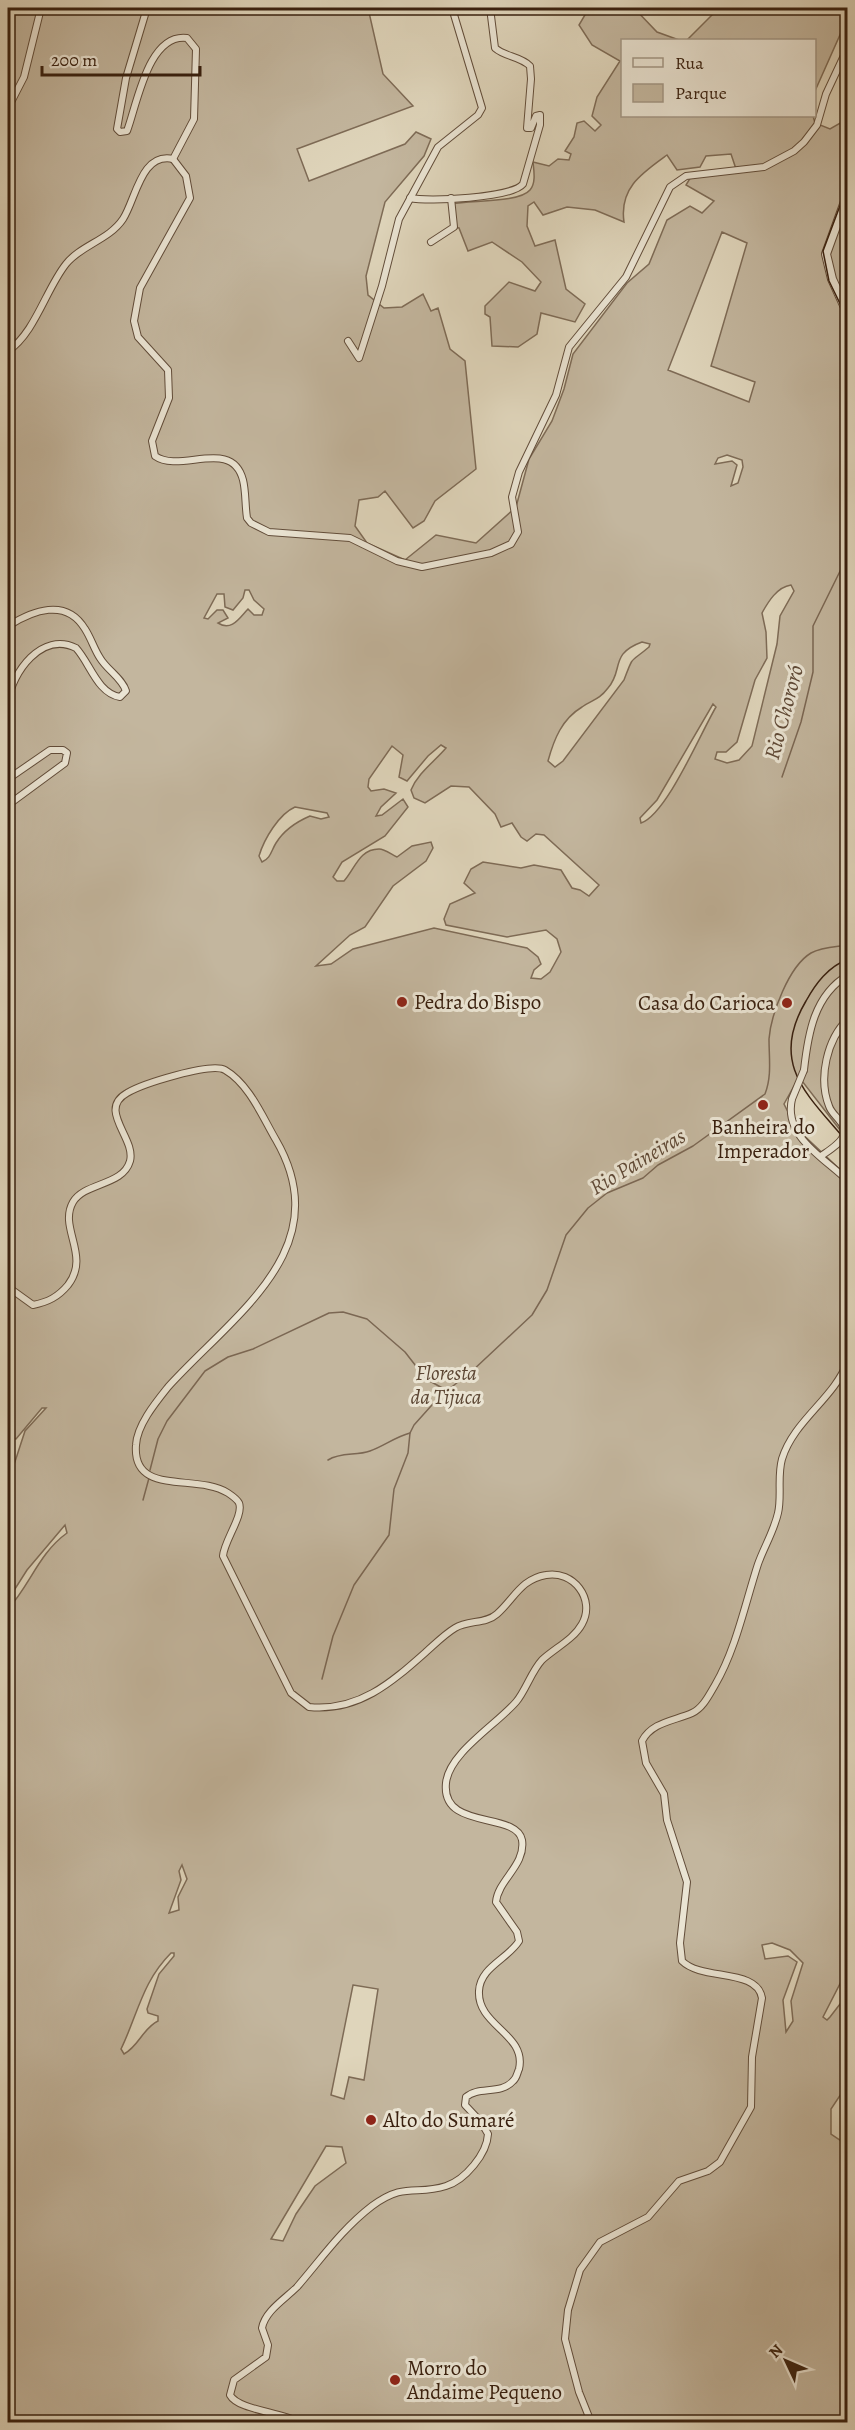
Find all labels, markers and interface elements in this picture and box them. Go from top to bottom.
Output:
scale bar [42,39,200,77]
legend [621,39,816,117]
text: 200 m [51,48,97,72]
text: Rua [675,51,704,75]
text: Parque [675,81,727,105]
water label: Rio Chororó [757,662,811,763]
place label: Pedra do Bispo [414,988,541,1016]
place label: Casa do Carioca [638,989,775,1017]
marker: Pedra do Bispo [395,995,409,1009]
marker: Casa do Carioca [780,996,794,1010]
marker: Banheira do Imperador [756,1098,770,1112]
place label: Banheira do Imperador [711,1113,815,1165]
water label: Rio Paineiras [584,1121,692,1202]
park label: Floresta da Tijuca [411,1359,482,1411]
place label: Alto do Sumaré [382,2106,514,2134]
marker: Alto do Sumaré [364,2113,378,2127]
north arrow [756,2331,816,2391]
text: N [764,2339,788,2363]
place label: Morro do Andaime Pequeno [406,2354,562,2406]
marker: Morro do Andaime Pequeno [388,2373,402,2387]

